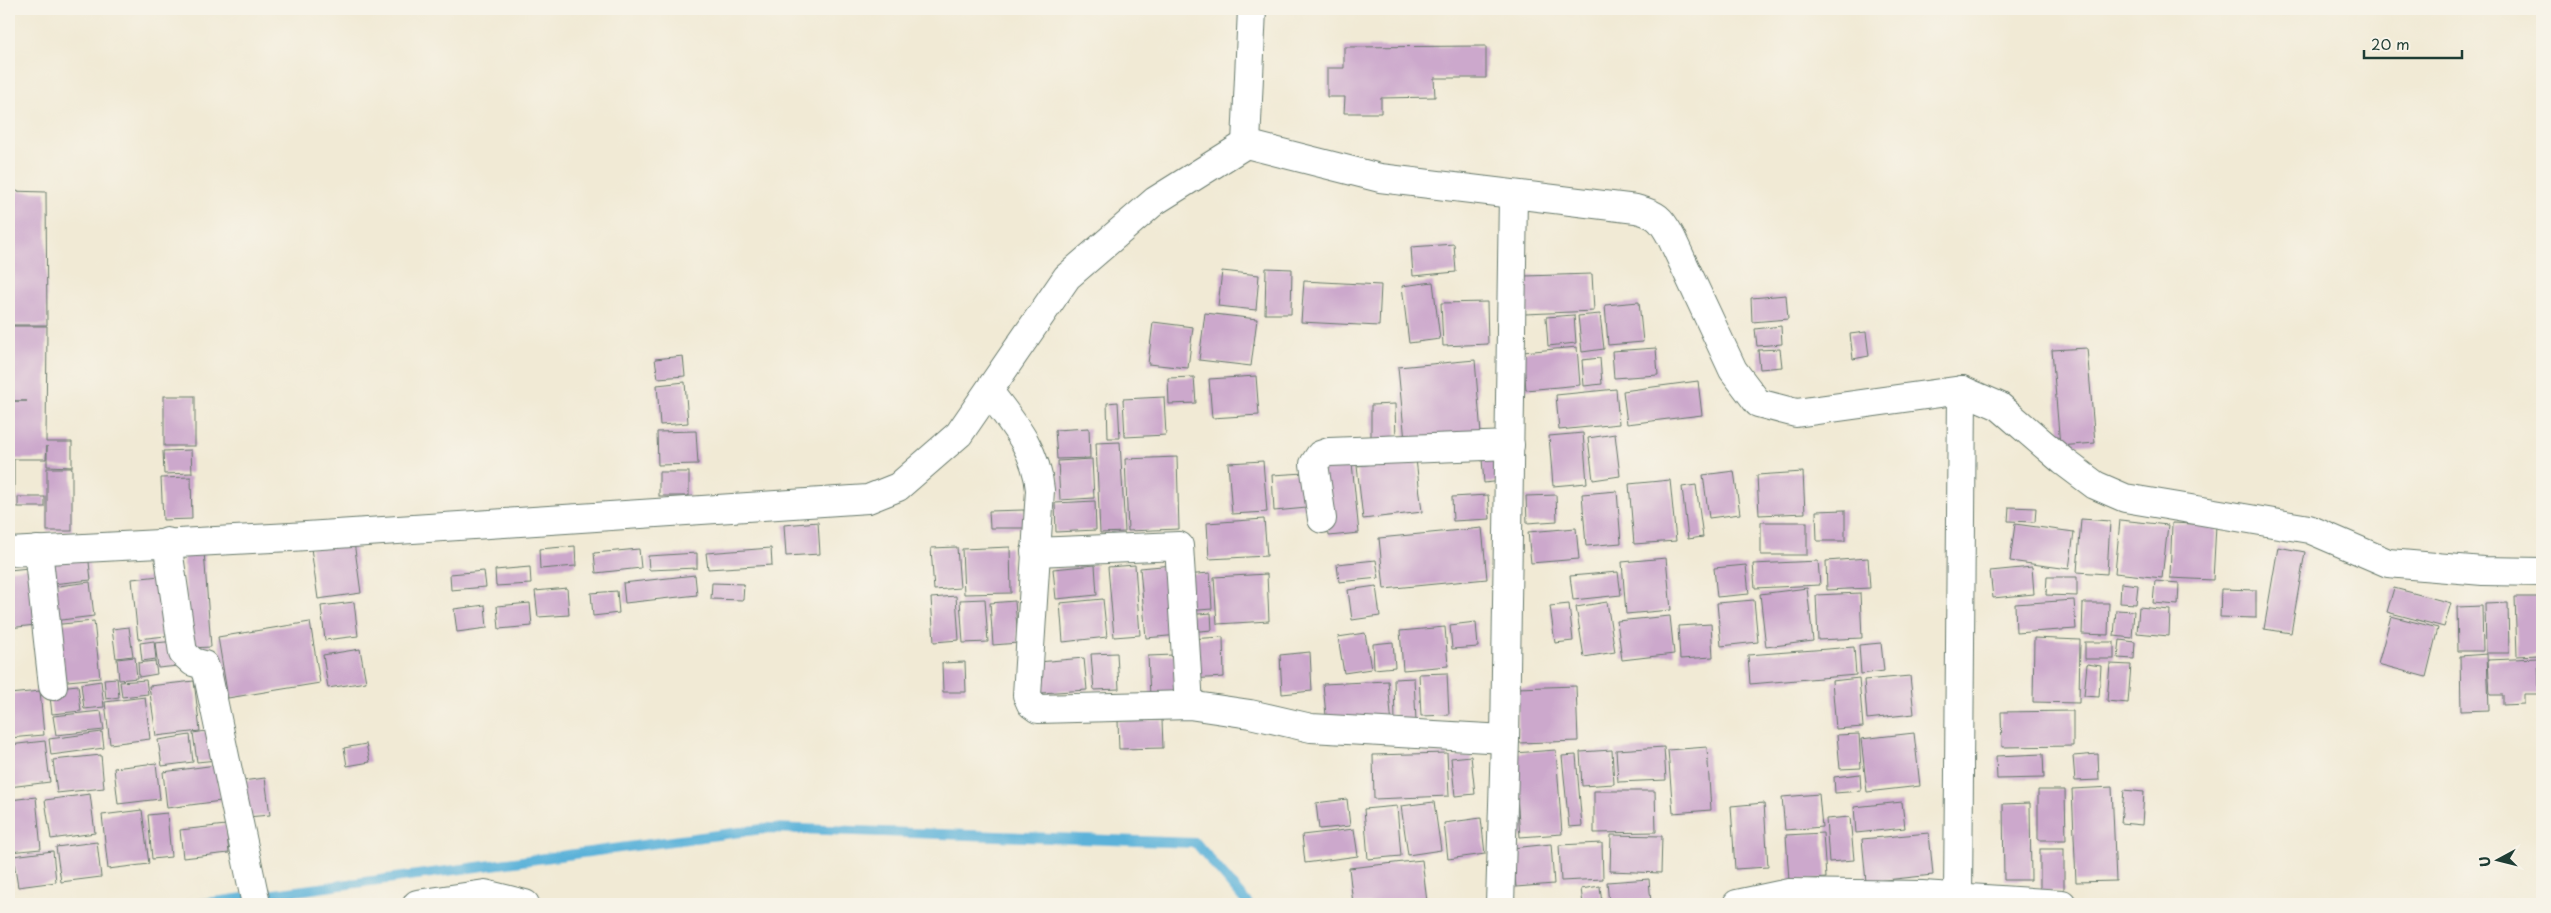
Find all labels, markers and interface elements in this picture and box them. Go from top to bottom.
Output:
scale bar [2364,28,2461,60]
text: 20 m [2371,32,2410,55]
north arrow [2474,836,2524,886]
text: U [2474,855,2496,868]

